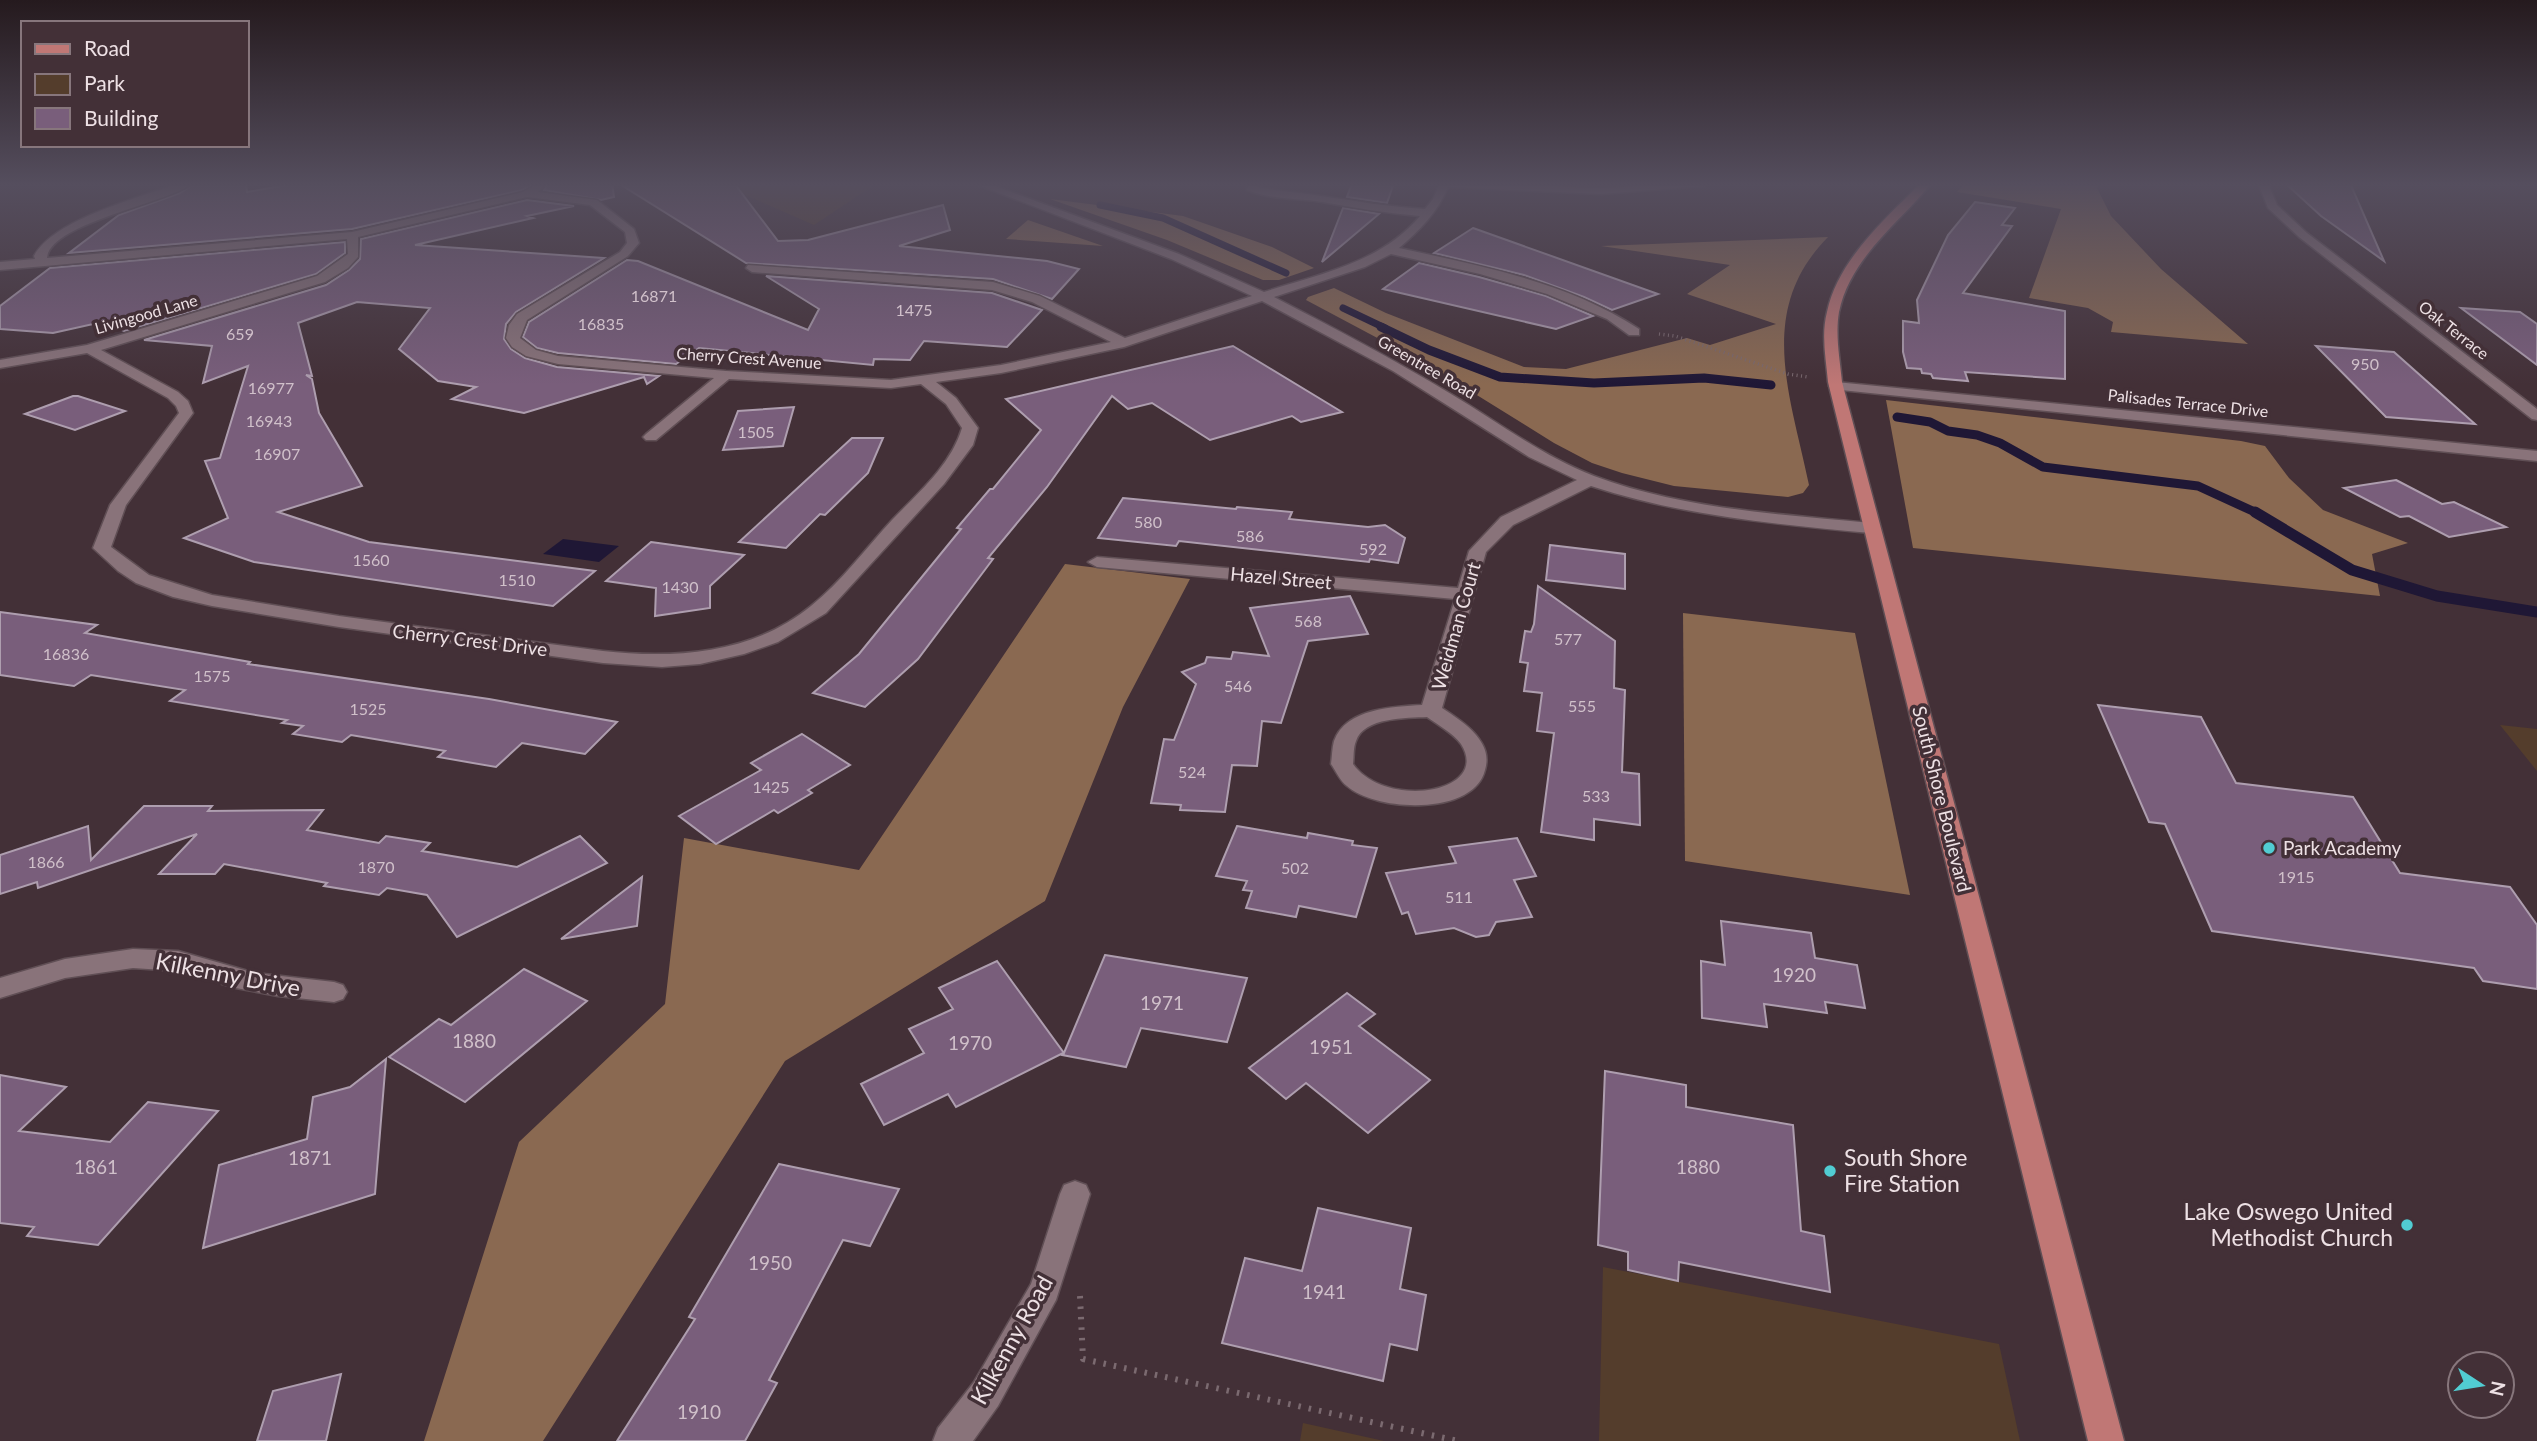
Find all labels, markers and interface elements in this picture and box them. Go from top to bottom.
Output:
legend [21,21,248,147]
text: Road [84,35,131,60]
text: Park [84,70,125,95]
text: Building [84,105,159,130]
house number: 16871 [631,286,677,305]
street label: Livingood Lane [92,290,199,337]
street label: Oak Terrace [2415,296,2493,363]
house number: 1475 [895,300,933,319]
house number: 16835 [578,314,624,333]
house number: 659 [226,324,254,343]
street label: Greentree Road [1375,331,1480,402]
street label: Cherry Crest Avenue [676,343,822,372]
house number: 950 [2351,354,2379,373]
house number: 16977 [248,378,294,397]
street label: Palisades Terrace Drive [2107,385,2269,420]
house number: 16943 [246,411,292,430]
house number: 1505 [737,422,775,441]
house number: 16907 [254,444,300,463]
house number: 580 [1134,512,1162,531]
house number: 586 [1236,526,1264,545]
house number: 592 [1359,539,1387,558]
house number: 1560 [352,550,390,569]
street label: Weidman Court [1426,559,1485,692]
street label: Hazel Street [1229,562,1333,593]
house number: 1510 [498,570,536,589]
house number: 1430 [661,577,699,596]
house number: 568 [1294,611,1322,630]
street label: Cherry Crest Drive [391,619,549,660]
house number: 577 [1554,629,1582,648]
house number: 16836 [43,644,89,663]
house number: 1575 [193,666,231,685]
house number: 546 [1224,676,1252,695]
house number: 555 [1568,696,1596,715]
house number: 1525 [349,699,387,718]
street label: South Shore Boulevard [1908,703,1977,894]
house number: 524 [1178,762,1206,781]
house number: 1425 [752,777,790,796]
house number: 533 [1582,786,1610,805]
place label: Park Academy [2283,836,2402,859]
marker: Park Academy [2261,840,2277,856]
house number: 1866 [27,852,65,871]
house number: 1870 [357,857,395,876]
house number: 502 [1281,858,1309,877]
house number: 1915 [2277,867,2315,886]
house number: 511 [1445,887,1473,906]
street label: Kilkenny Drive [153,946,303,1002]
house number: 1920 [1772,963,1816,986]
house number: 1971 [1140,991,1184,1014]
house number: 1880 [452,1029,496,1052]
house number: 1970 [948,1031,992,1054]
house number: 1951 [1309,1035,1353,1058]
place label: South Shore Fire Station [1844,1143,1967,1197]
house number: 1871 [288,1146,332,1169]
house number: 1861 [74,1155,118,1178]
house number: 1880 [1676,1155,1720,1178]
marker: South Shore Fire Station [1822,1163,1838,1179]
place label: Lake Oswego United Methodist Church [2184,1197,2393,1251]
marker: Lake Oswego United Methodist Church [2399,1217,2415,1233]
house number: 1950 [748,1251,792,1274]
street label: Kilkenny Road [964,1270,1058,1409]
house number: 1941 [1302,1280,1346,1303]
north arrow [2446,1350,2516,1420]
text: N [2485,1379,2511,1398]
house number: 1910 [677,1400,721,1423]

